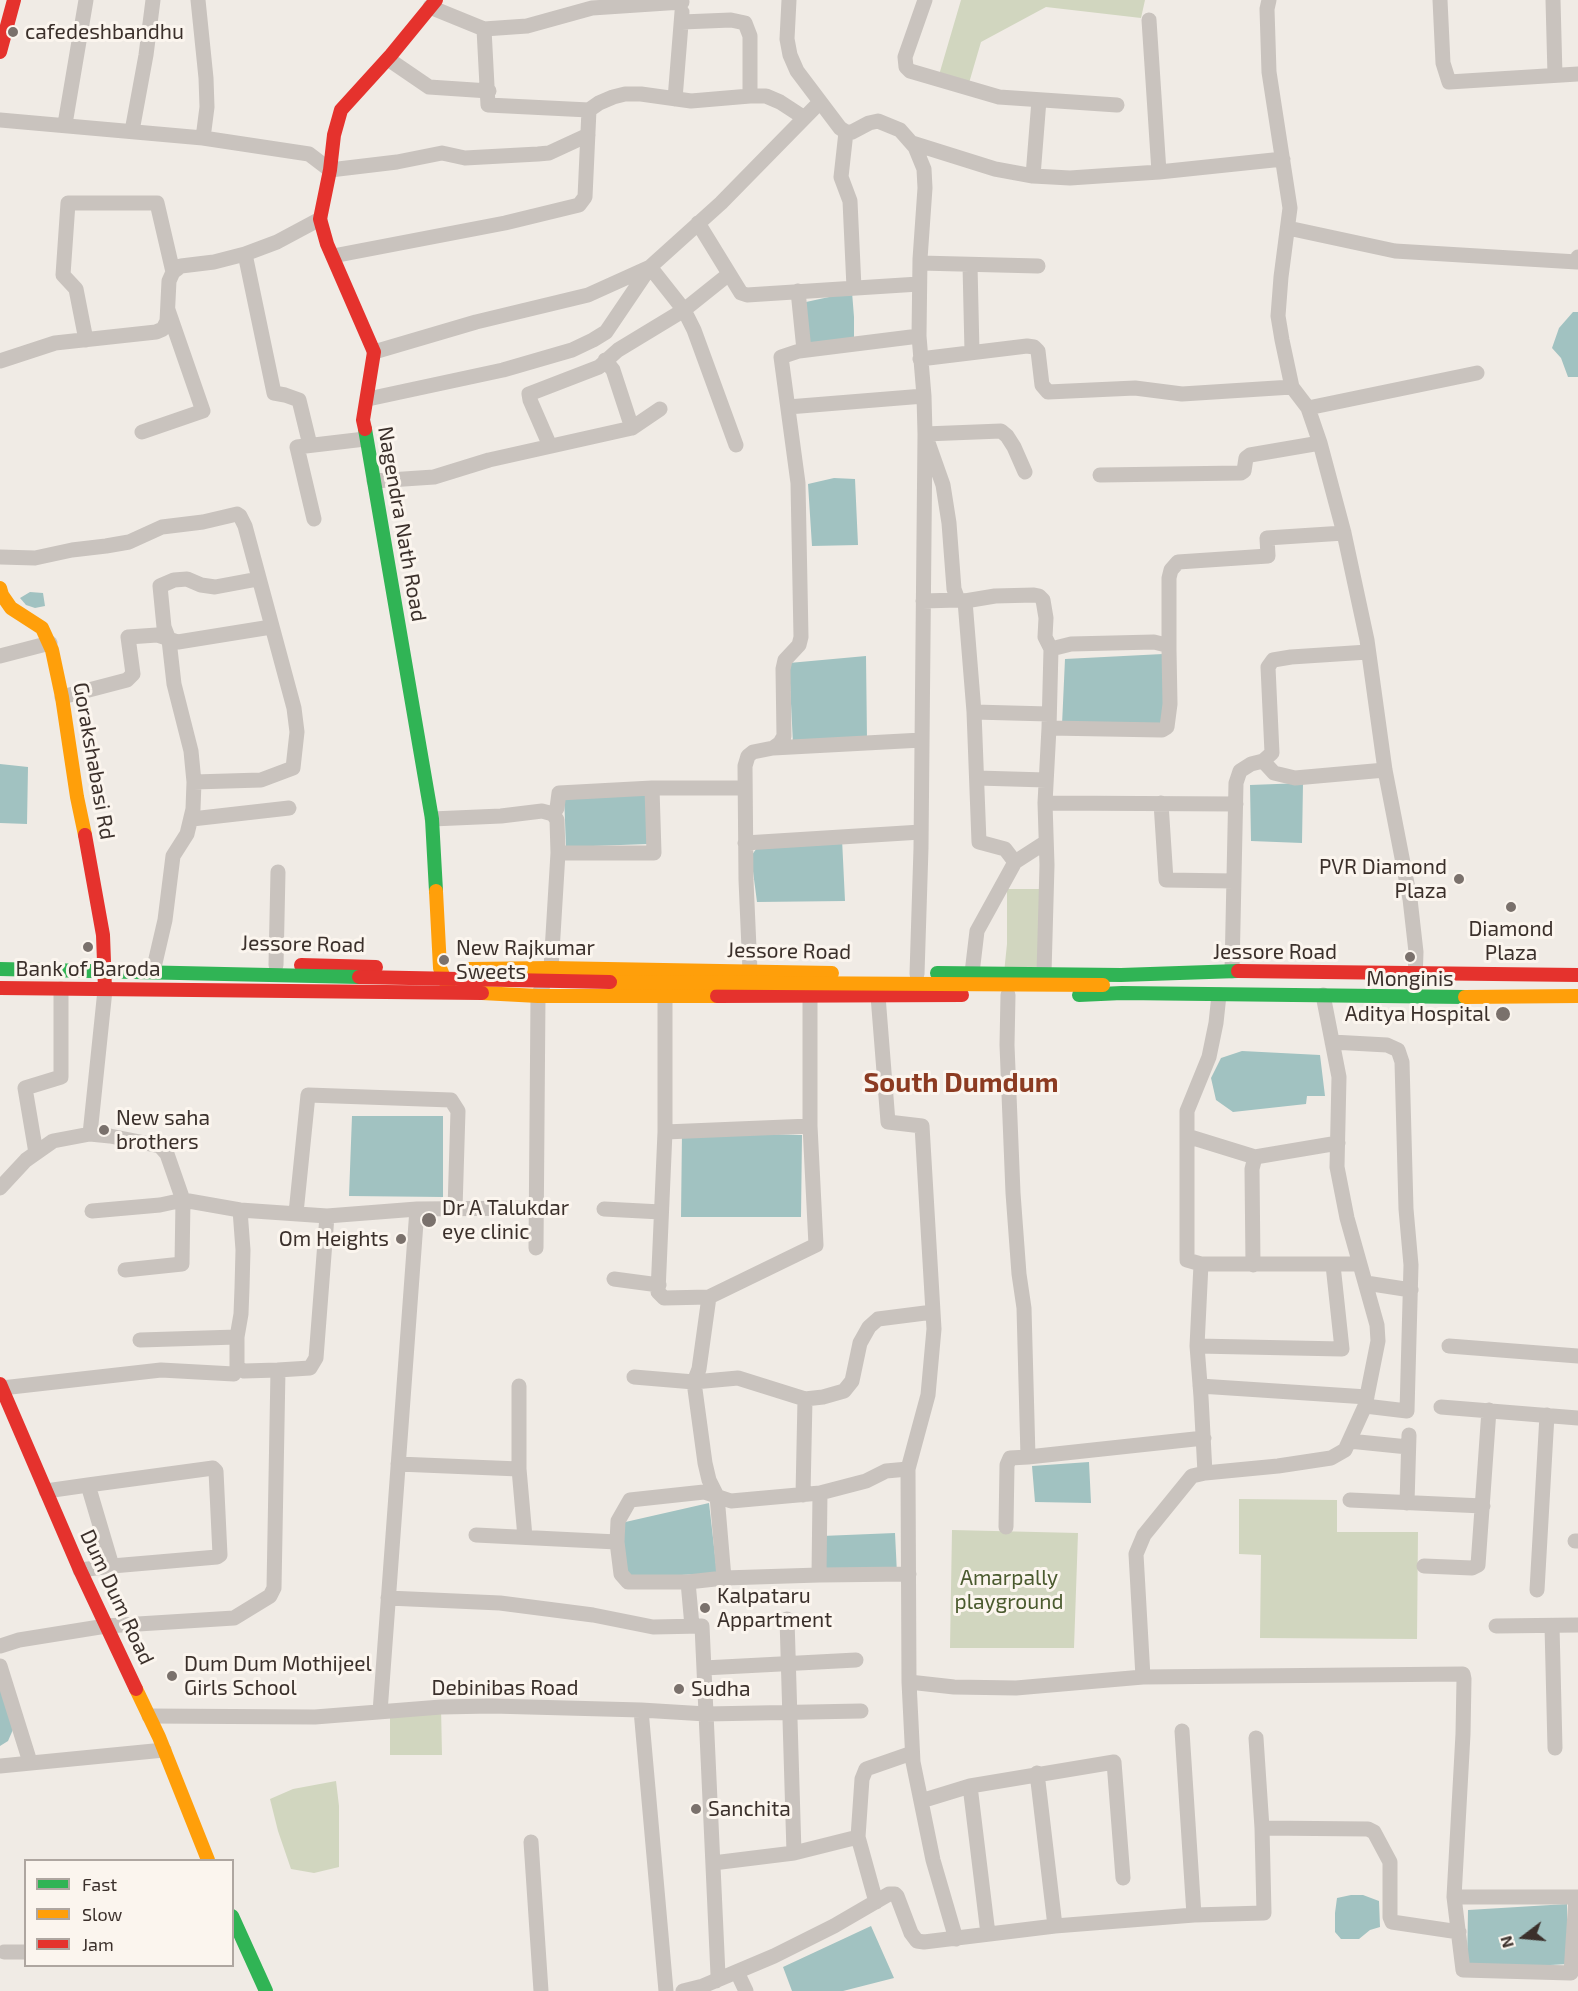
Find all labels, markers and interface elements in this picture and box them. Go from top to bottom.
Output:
place label: cafedeshbandhu [25,19,184,45]
marker: cafedeshbandhu [6,25,20,39]
street label: Nagendra Nath Road [372,424,432,624]
street label: Gorakshabasi Rd [68,680,120,842]
place label: PVR Diamond Plaza [1319,854,1447,904]
marker: PVR Diamond Plaza [1452,872,1466,886]
marker: Diamond Plaza [1504,900,1518,914]
place label: Diamond Plaza [1468,916,1554,966]
street label: Jessore Road [241,930,365,958]
place label: New Rajkumar Sweets [456,935,595,985]
street label: Jessore Road [727,937,851,965]
street label: Jessore Road [1213,939,1337,965]
marker: Bank of Baroda [81,940,95,954]
marker: Monginis [1403,950,1417,964]
marker: New Rajkumar Sweets [437,953,451,967]
place label: Bank of Baroda [16,956,160,982]
place label: Monginis [1366,966,1454,992]
place label: Aditya Hospital [1345,1001,1490,1027]
marker: Aditya Hospital [1494,1005,1512,1023]
district label: South Dumdum [863,1067,1059,1099]
place label: New saha brothers [116,1105,210,1155]
marker: New saha brothers [97,1123,111,1137]
place label: Dr A Talukdar eye clinic [442,1195,569,1245]
marker: Dr A Talukdar eye clinic [420,1211,438,1229]
place label: Om Heights [279,1226,389,1252]
marker: Om Heights [394,1232,408,1246]
street label: Dum Dum Road [75,1525,159,1669]
park label: Amarpally playground [955,1565,1063,1615]
place label: Kalpataru Appartment [717,1583,832,1633]
marker: Kalpataru Appartment [698,1601,712,1615]
place label: Dum Dum Mothijeel Girls School [184,1651,372,1701]
marker: Dum Dum Mothijeel Girls School [165,1669,179,1683]
street label: Debinibas Road [431,1675,579,1701]
place label: Sudha [691,1676,751,1702]
marker: Sudha [672,1682,686,1696]
place label: Sanchita [708,1796,791,1822]
marker: Sanchita [689,1802,703,1816]
legend [24,1859,234,1967]
text: Fast [82,1873,117,1895]
text: Slow [82,1903,122,1925]
north arrow [1494,1907,1554,1967]
text: Jam [82,1933,114,1955]
text: N [1495,1934,1517,1950]

